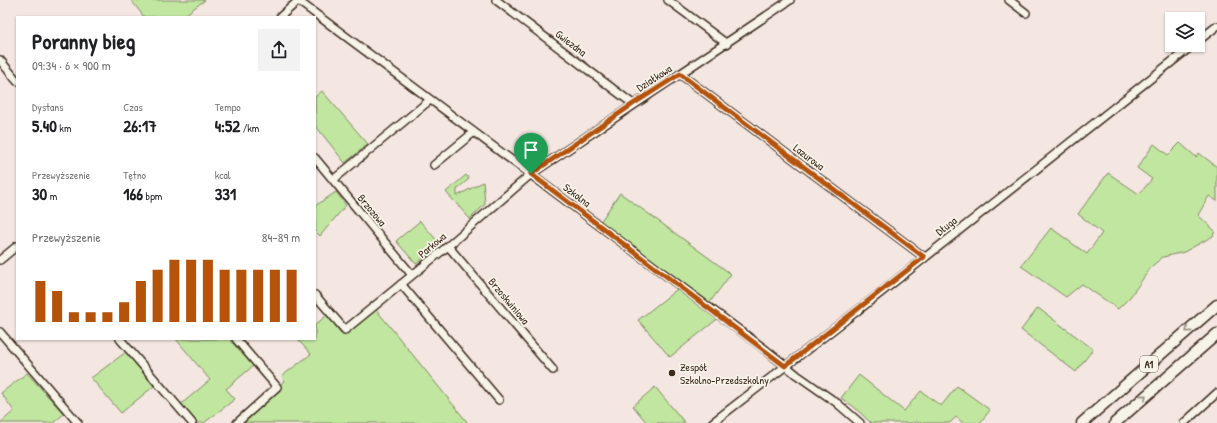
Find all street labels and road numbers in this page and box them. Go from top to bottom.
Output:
street label: Gwiezdna [553,27,590,60]
street label: Działkowa [634,61,675,95]
street label: Lazurowa [791,141,828,174]
street label: Szkolna [560,180,594,210]
street label: Brzozowa [355,191,390,229]
street label: Długa [933,213,960,239]
street label: Parkowa [415,229,449,261]
street label: Brzoskwiniowa [485,275,533,328]
road number: A1 [1140,356,1158,372]

